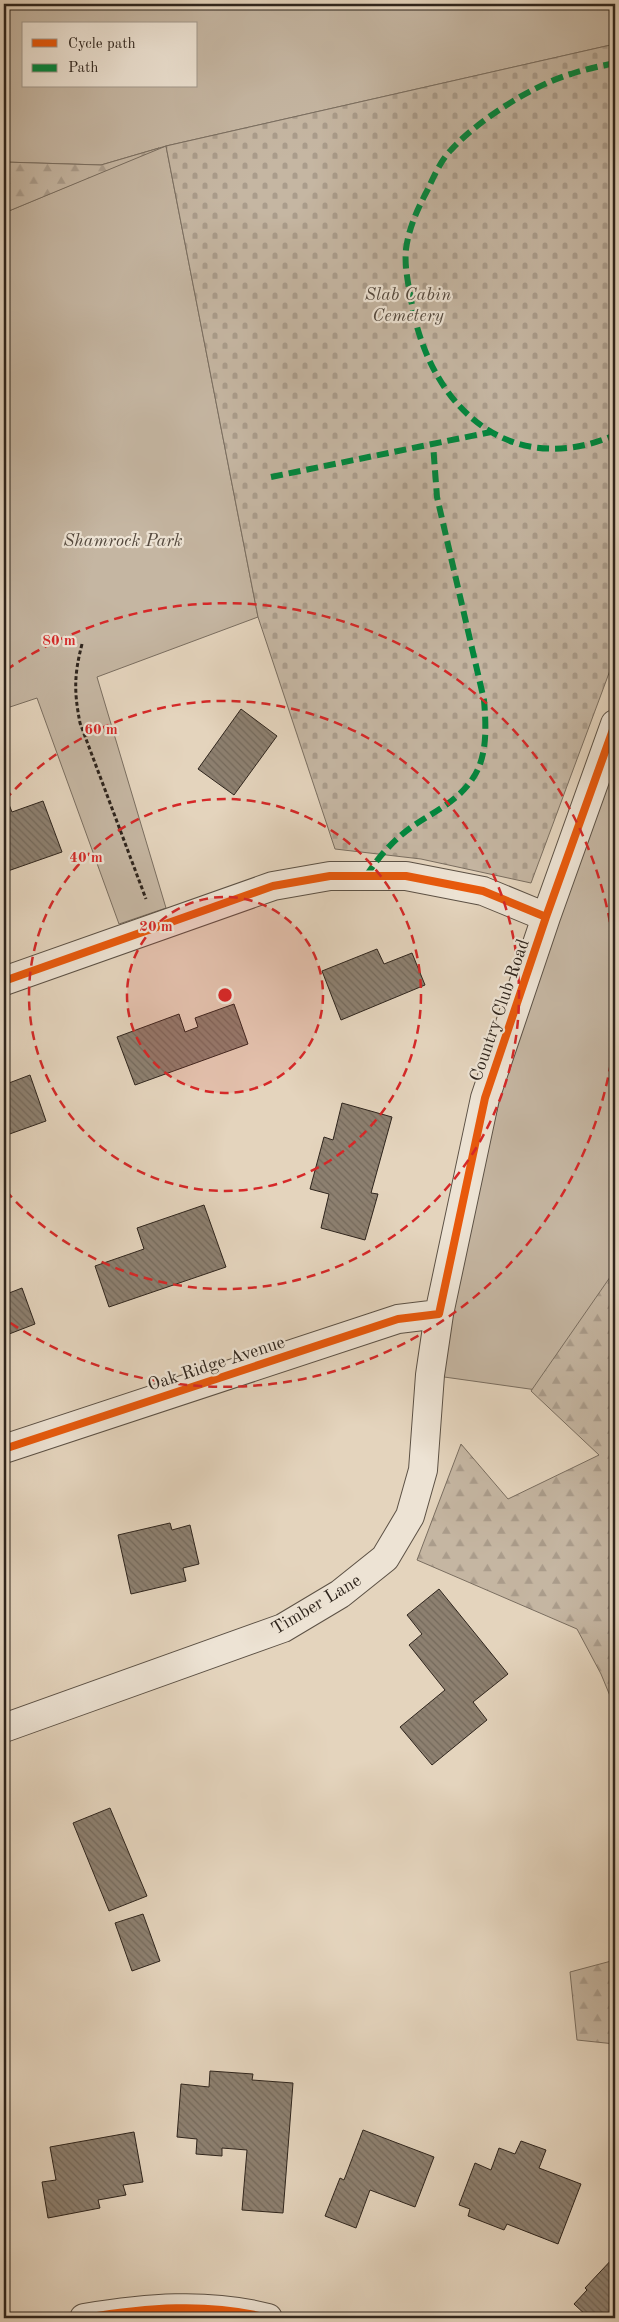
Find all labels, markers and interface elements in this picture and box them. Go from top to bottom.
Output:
legend [22,22,198,88]
text: Cycle path [68,37,136,52]
text: Path [68,61,98,76]
park label: Slab Cabin Cemetery [365,286,451,325]
park label: Shamrock Park [63,532,183,550]
text: 80 m [42,634,76,649]
text: 60 m [84,723,118,738]
text: 40 m [69,851,103,866]
text: 20 m [139,920,173,935]
street label: Country Club Road [467,937,533,1084]
centre of rings [216,986,234,1004]
street label: Oak Ridge Avenue [145,1333,287,1395]
street label: Timber Lane [269,1571,364,1639]

